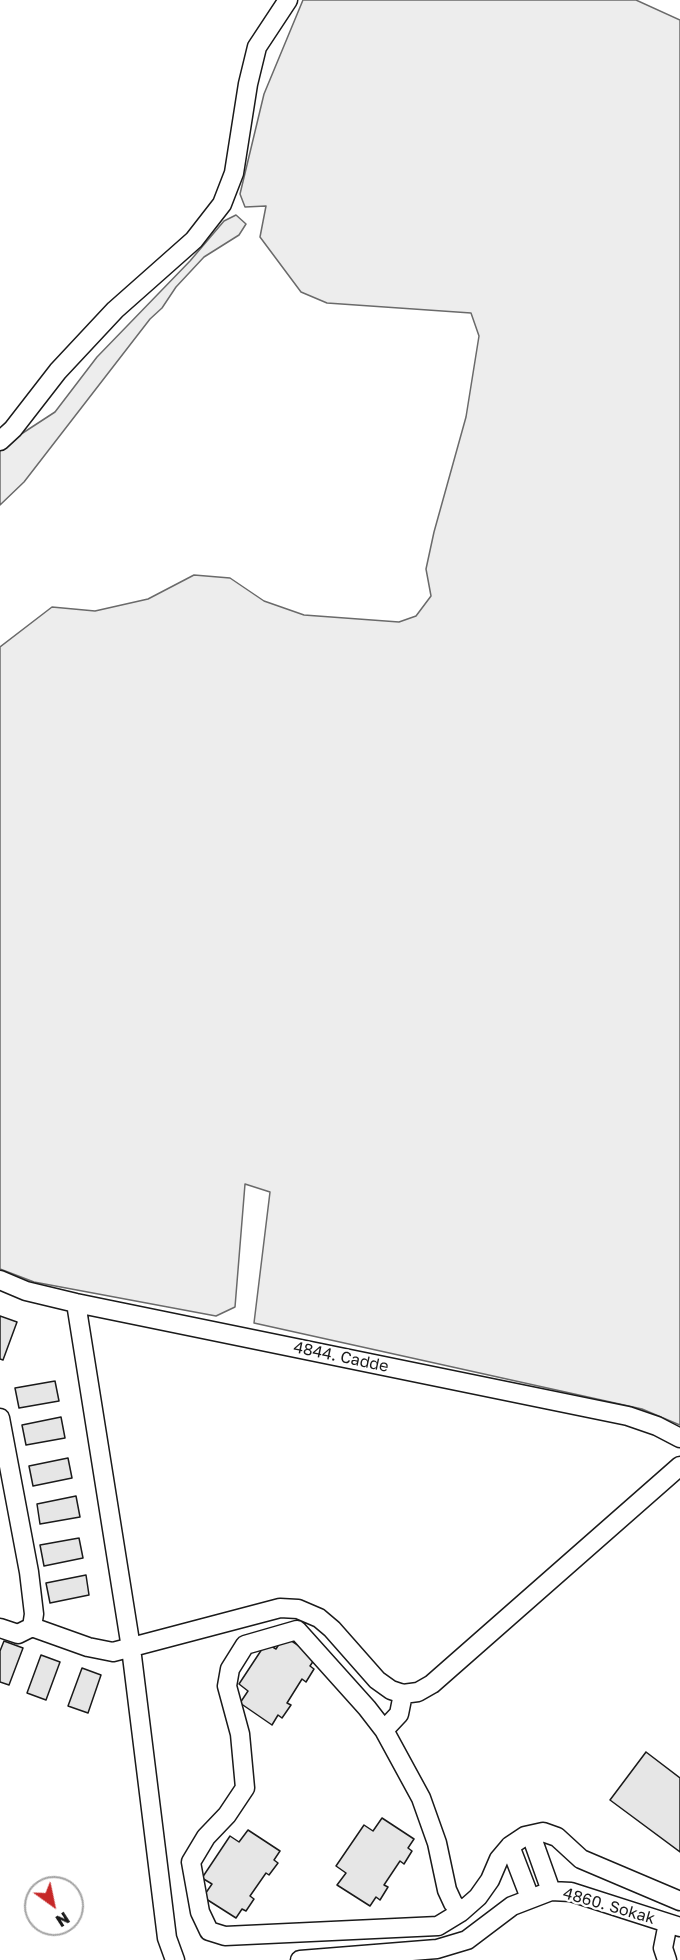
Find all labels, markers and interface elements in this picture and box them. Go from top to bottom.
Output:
street label: 4844. Cadde [292,1338,390,1376]
north arrow [24,1876,84,1936]
street label: 4860. Sokak [561,1884,657,1928]
text: N [52,1908,73,1931]

